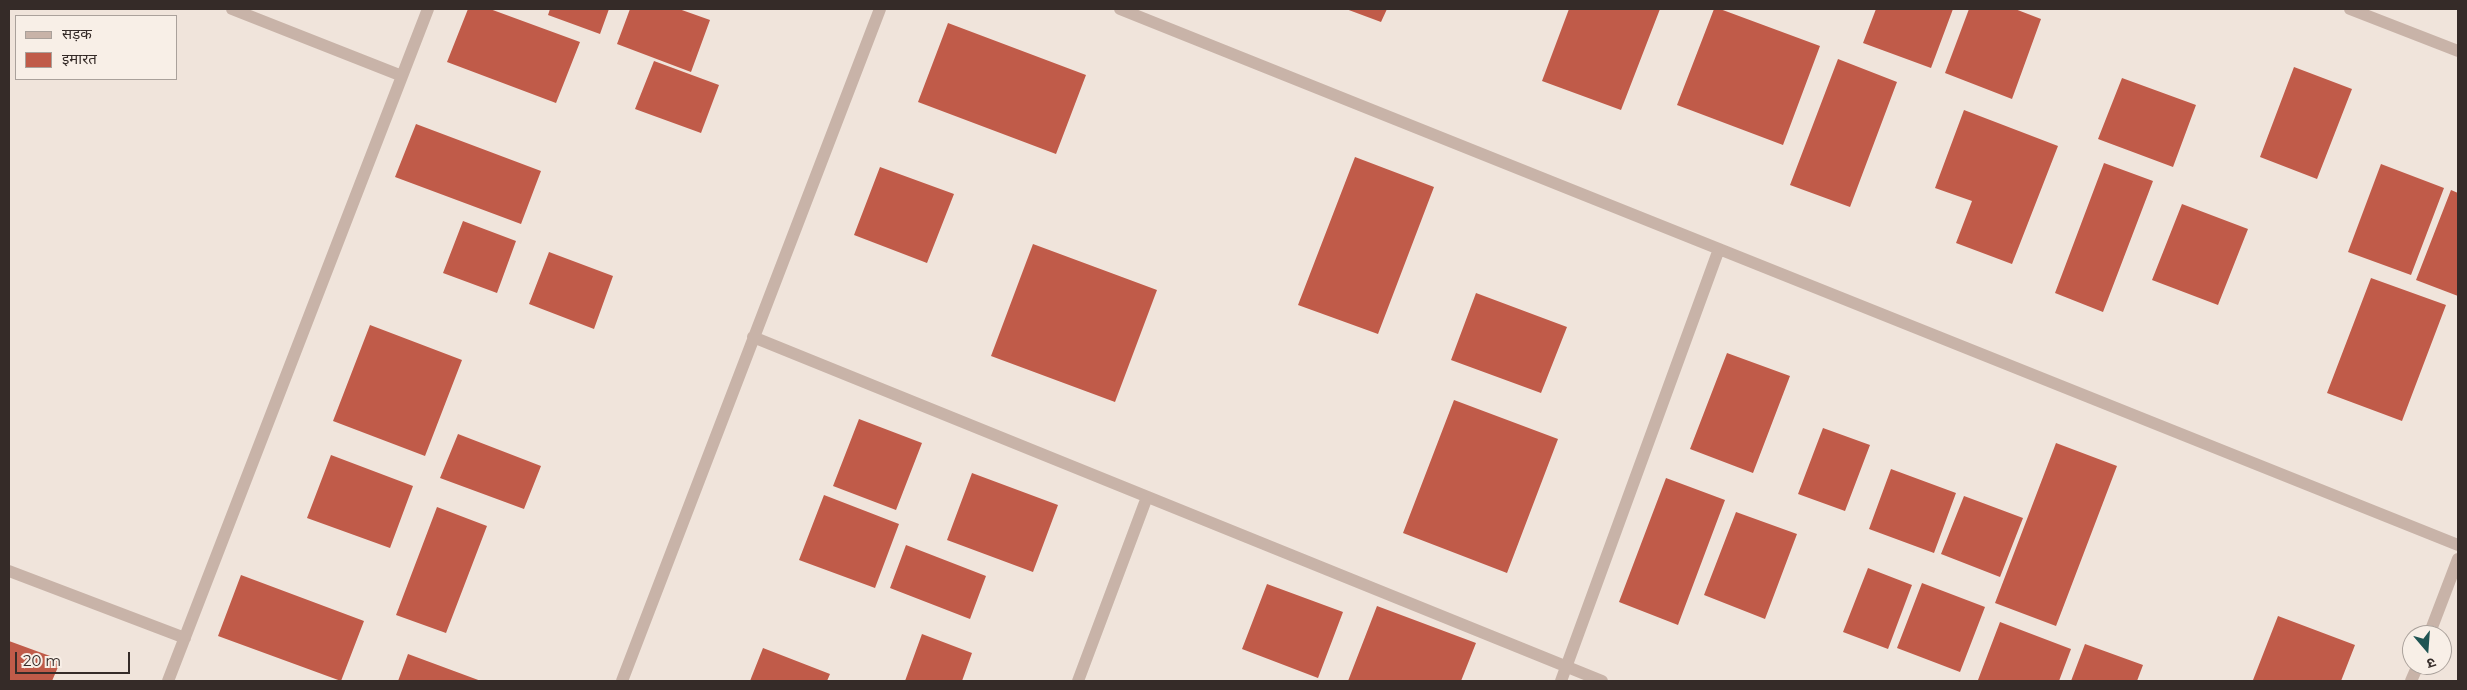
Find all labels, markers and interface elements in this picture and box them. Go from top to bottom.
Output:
legend [15,15,178,80]
text: सड़क [62,24,92,43]
text: इमारत [62,49,97,68]
north arrow [2402,625,2452,675]
scale bar [18,642,132,674]
text: 20 m [23,651,61,670]
text: उ [2425,653,2438,673]

